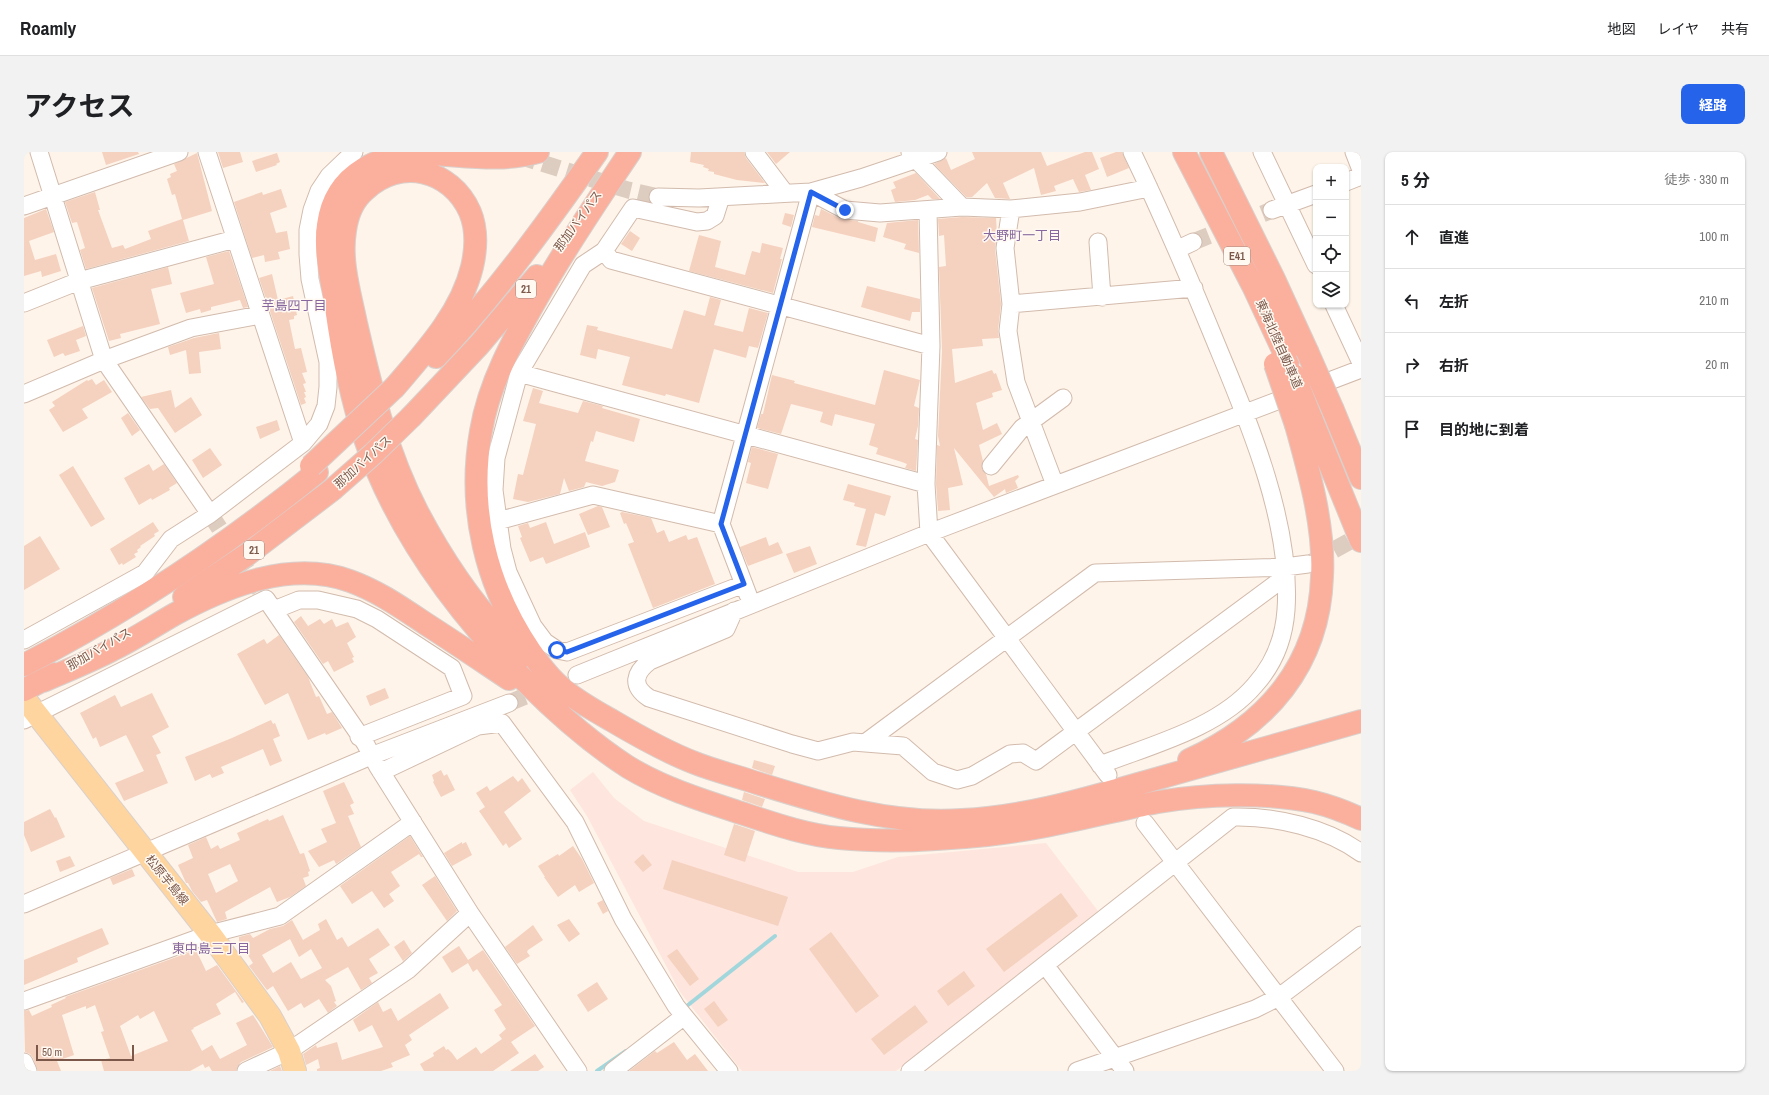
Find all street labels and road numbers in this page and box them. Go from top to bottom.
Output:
street label: 那加バイパス [550,187,606,255]
road number: E41 [1224,247,1250,265]
road number: 21 [516,280,536,298]
street label: 東海北陸自動車道 [1252,297,1306,391]
street label: 那加バイパス [331,432,395,492]
road number: 21 [244,541,264,559]
street label: 那加バイパス [64,624,134,674]
street label: 松原芋島線 [142,852,192,908]

